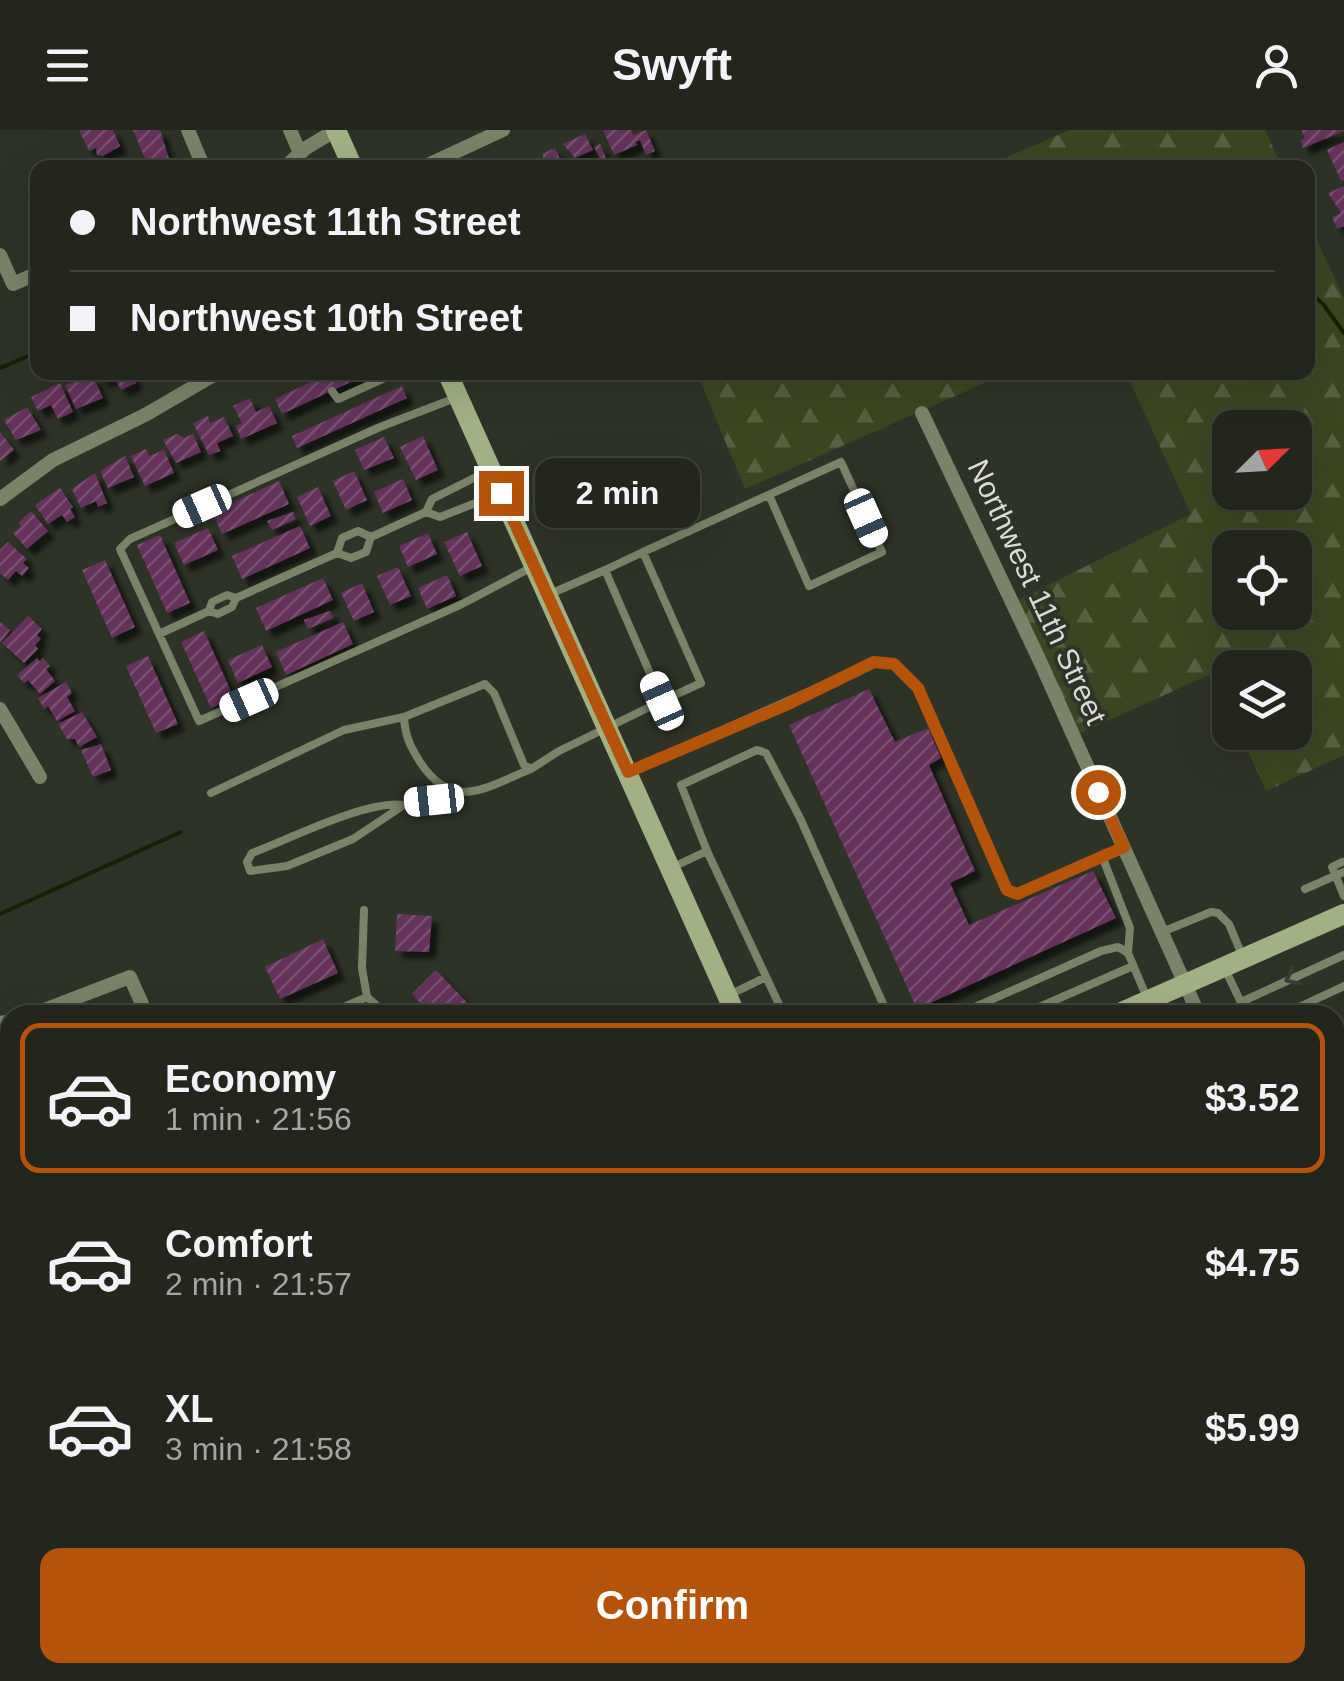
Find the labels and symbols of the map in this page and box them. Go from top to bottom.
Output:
north arrow [1212,410,1312,510]
street label: Northwest 11th Street [962,454,1114,730]
callout: 2 min [536,458,701,528]
route end [479,471,524,516]
car [168,480,236,532]
car [840,484,892,552]
car [636,667,688,735]
car [215,674,283,726]
route start [1076,770,1121,815]
car [403,782,465,818]
one-way arrow [1284,966,1302,986]

